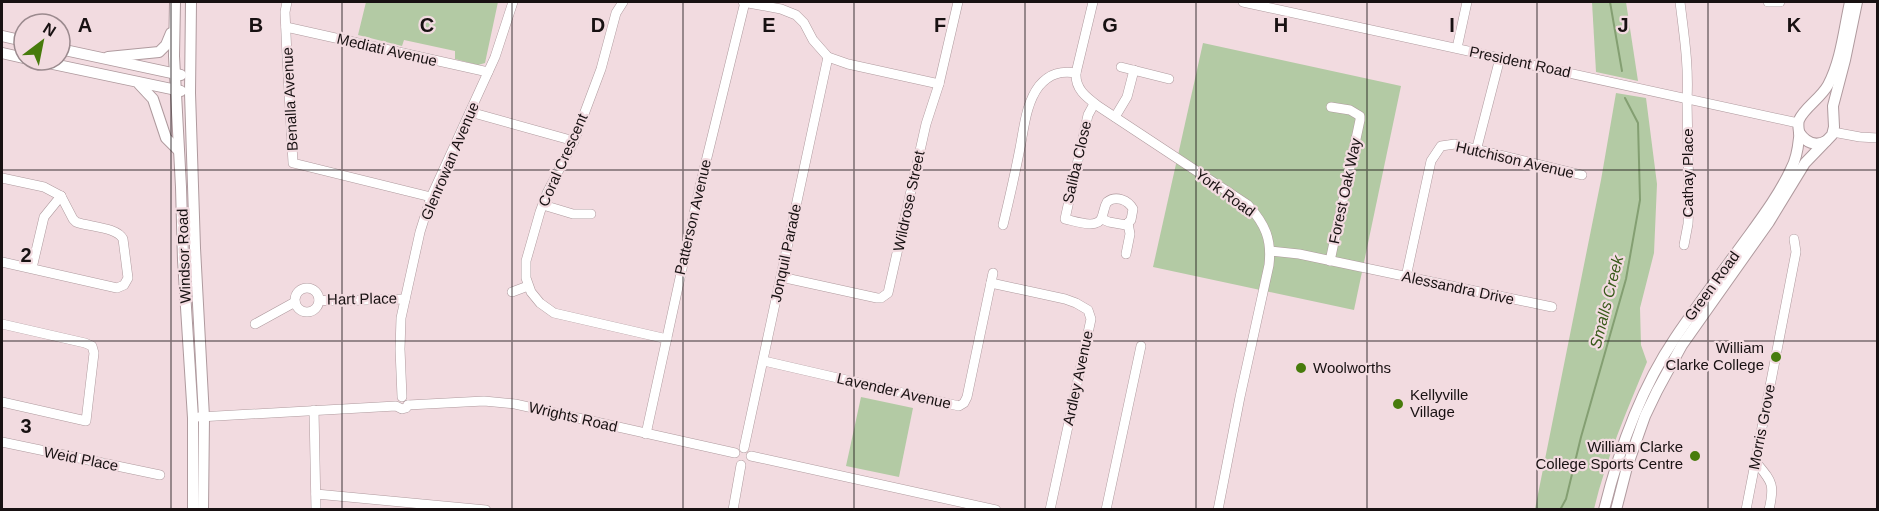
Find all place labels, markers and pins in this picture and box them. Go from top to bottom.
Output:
place label: William Clarke College [1666,339,1764,373]
marker: William Clarke College [1769,350,1783,364]
place label: Woolworths [1313,359,1391,376]
marker: Woolworths [1294,361,1308,375]
place label: Kellyville Village [1410,386,1468,420]
marker: Kellyville Village [1391,397,1405,411]
place label: William Clarke College Sports Centre [1535,438,1683,472]
marker: William Clarke College Sports Centre [1688,449,1702,463]

